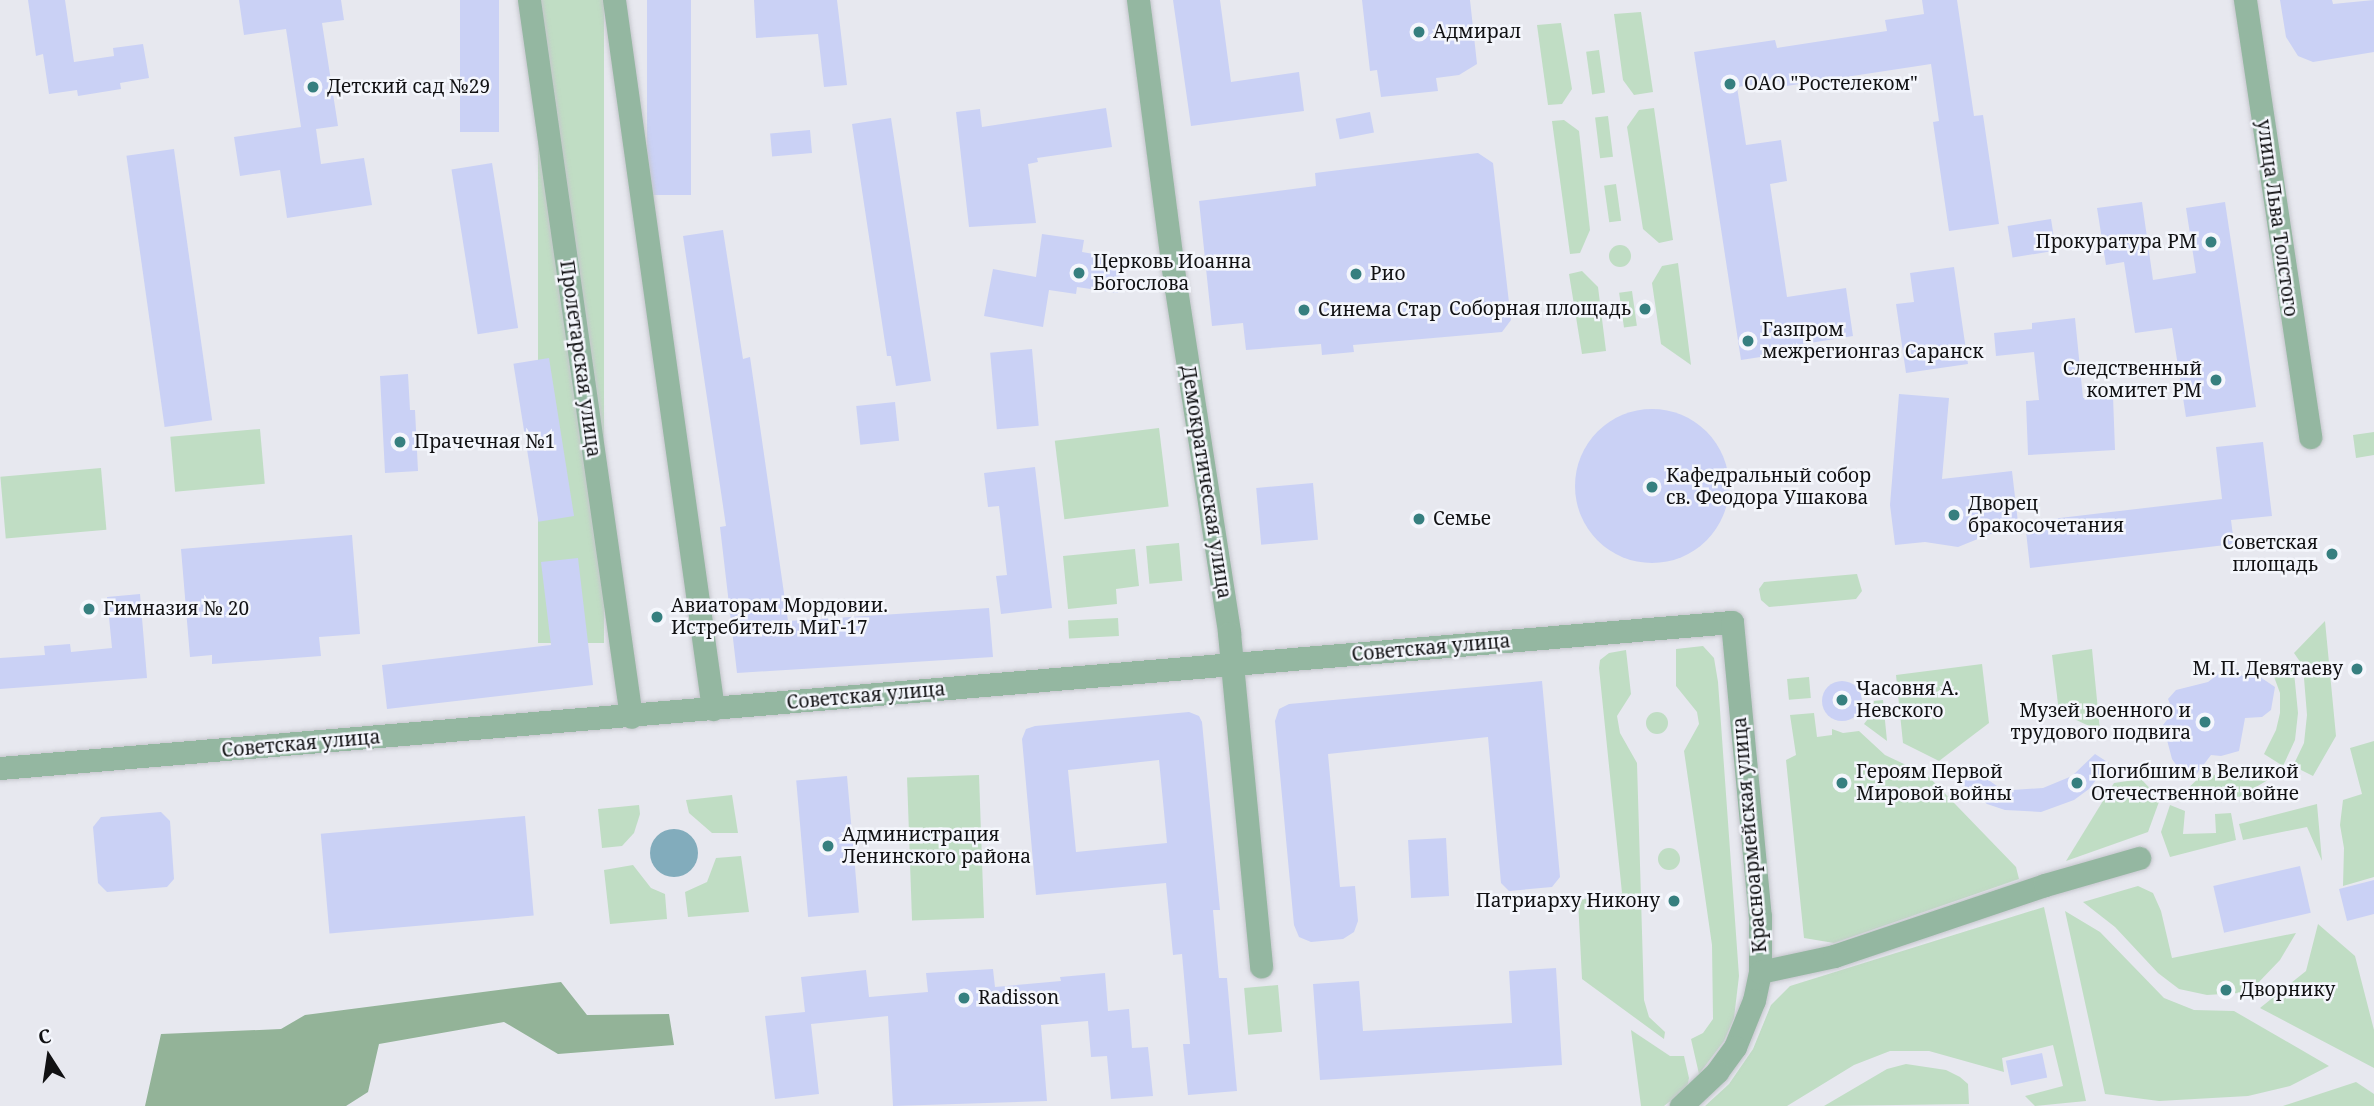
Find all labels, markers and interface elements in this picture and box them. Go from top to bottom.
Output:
place label: Адмирал [1433,21,1521,43]
marker: Адмирал [1411,24,1427,40]
place label: ОАО "Ростелеком" [1744,73,1918,95]
place label: Детский сад №29 [327,76,490,98]
marker: ОАО "Ростелеком" [1722,76,1738,92]
marker: Детский сад №29 [305,79,321,95]
street label: улица Льва Толстого [2252,118,2302,318]
place label: Прокуратура РМ [2036,231,2197,253]
marker: Прокуратура РМ [2203,234,2219,250]
place label: Церковь Иоанна Богослова [1093,251,1252,295]
street label: Пролетарская улица [555,259,605,459]
place label: Рио [1370,263,1405,285]
marker: Церковь Иоанна Богослова [1071,265,1087,281]
marker: Рио [1348,266,1364,282]
place label: Соборная площадь [1449,298,1631,320]
place label: Синема Стар [1318,299,1441,321]
marker: Соборная площадь [1637,301,1653,317]
marker: Синема Стар [1296,302,1312,318]
place label: Газпром межрегионгаз Саранск [1762,319,1983,363]
marker: Газпром межрегионгаз Саранск [1740,333,1756,349]
place label: Следственный комитет РМ [2063,358,2202,402]
street label: Демократическая улица [1176,364,1236,600]
marker: Следственный комитет РМ [2208,372,2224,388]
place label: Прачечная №1 [414,431,555,453]
marker: Прачечная №1 [392,434,408,450]
place label: Кафедральный собор св. Феодора Ушакова [1666,465,1871,509]
marker: Кафедральный собор св. Феодора Ушакова [1644,479,1660,495]
place label: Дворец бракосочетания [1968,493,2124,537]
marker: Дворец бракосочетания [1946,507,1962,523]
place label: Семье [1433,508,1491,530]
marker: Семье [1411,511,1427,527]
place label: Советская площадь [2222,532,2318,576]
marker: Советская площадь [2324,546,2340,562]
place label: Авиаторам Мордовии. Истребитель МиГ-17 [671,595,888,639]
place label: Гимназия № 20 [103,598,249,620]
marker: Гимназия № 20 [81,601,97,617]
marker: Авиаторам Мордовии. Истребитель МиГ-17 [649,609,665,625]
street label: Советская улица [1351,630,1511,666]
place label: М. П. Девятаеву [2193,658,2343,680]
marker: М. П. Девятаеву [2349,661,2365,677]
street label: Советская улица [786,678,946,714]
place label: Часовня А. Невского [1856,678,1959,722]
marker: Часовня А. Невского [1834,692,1850,708]
place label: Музей военного и трудового подвига [2010,700,2191,744]
marker: Музей военного и трудового подвига [2197,714,2213,730]
street label: Красноармейская улица [1728,716,1772,954]
street label: Советская улица [221,726,381,762]
place label: Героям Первой Мировой войны [1856,761,2012,805]
place label: Погибшим в Великой Отечественной войне [2091,761,2299,805]
marker: Героям Первой Мировой войны [1834,775,1850,791]
marker: Погибшим в Великой Отечественной войне [2069,775,2085,791]
place label: Администрация Ленинского района [842,824,1031,868]
marker: Администрация Ленинского района [820,838,836,854]
place label: Патриарху Никону [1476,890,1660,912]
marker: Патриарху Никону [1666,893,1682,909]
place label: Дворнику [2240,979,2335,1001]
marker: Дворнику [2218,982,2234,998]
place label: Radisson [978,987,1059,1009]
marker: Radisson [956,990,972,1006]
north arrow [14,1022,84,1092]
text: С [36,1022,53,1050]

